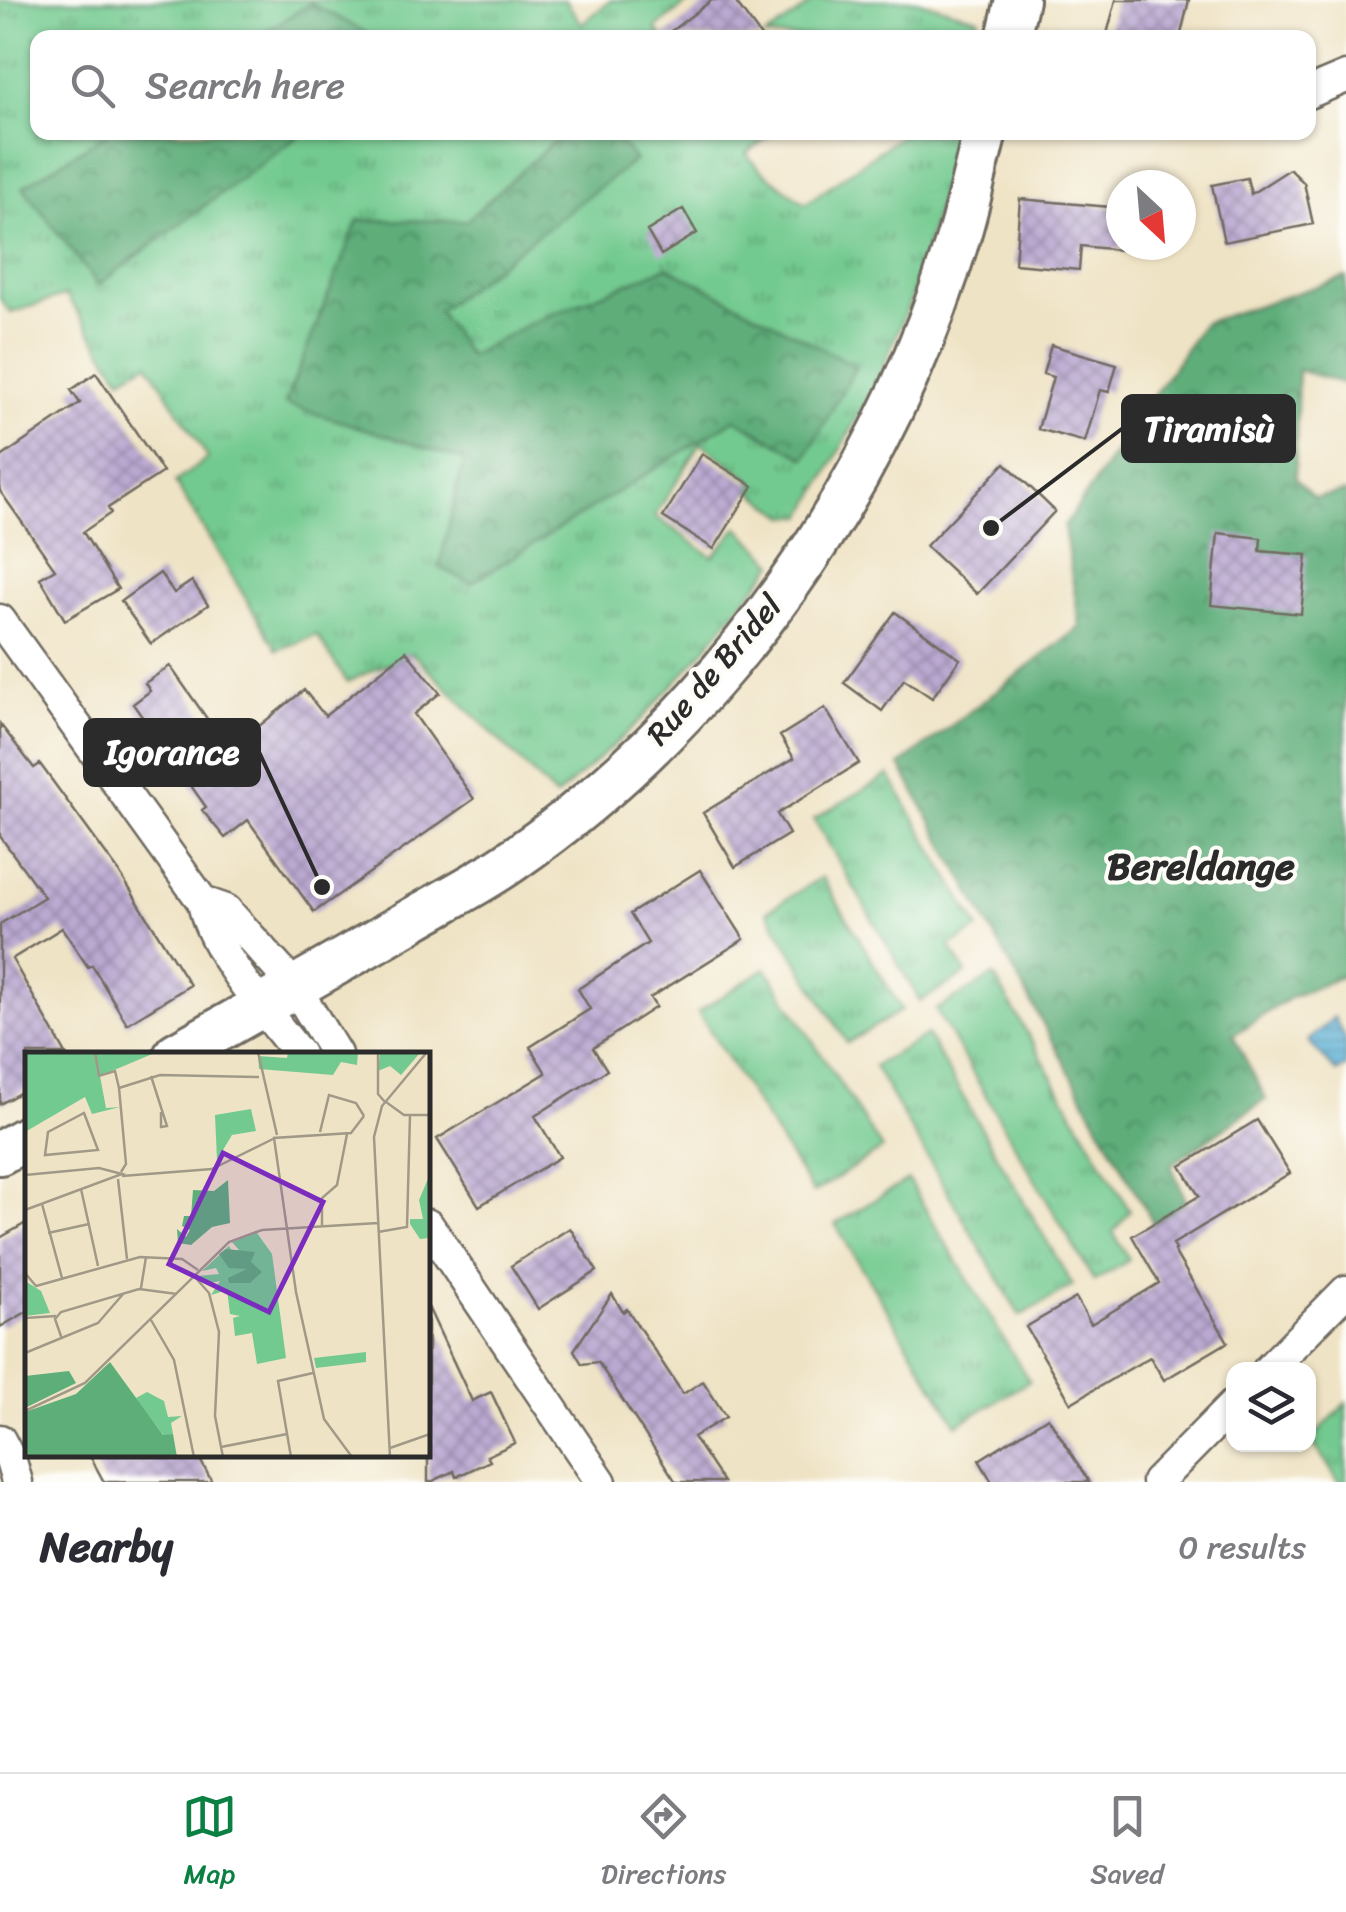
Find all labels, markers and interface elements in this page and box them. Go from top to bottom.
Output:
search box [30,30,1316,140]
text: Search here [145,52,345,119]
icon: search [65,58,120,113]
north arrow [1106,170,1196,260]
callout: Tiramisù [1123,396,1294,461]
text: Tiramisù [1144,398,1275,460]
street label: Rue de Bridel [631,580,797,759]
callout: Igorance [85,720,259,785]
text: Igorance [103,721,239,783]
district label: Bereldange [1107,833,1295,900]
inset map [25,1052,430,1457]
map controls [1226,1362,1316,1452]
button: layers [1226,1362,1316,1452]
text: Nearby [40,1510,173,1584]
text: 0 results [1178,1519,1306,1576]
tab: Map [182,1789,237,1898]
tab: Directions [601,1789,726,1898]
tab: Saved [1090,1789,1164,1898]

